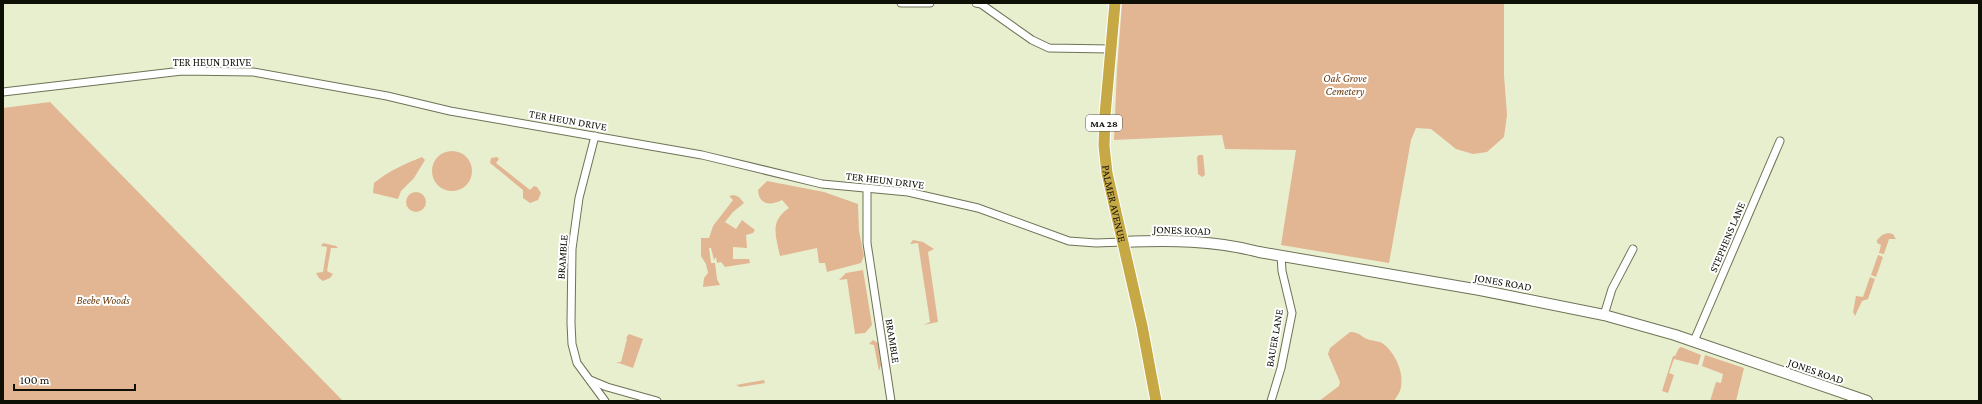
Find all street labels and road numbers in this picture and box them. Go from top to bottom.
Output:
street label: TER HEUN DRIVE [173,56,251,68]
street label: TER HEUN DRIVE [528,107,608,133]
road number: MA 28 [1086,115,1122,131]
street label: PALMER AVENUE [1100,164,1129,243]
street label: TER HEUN DRIVE [845,169,925,191]
street label: STEPHENS LANE [1707,200,1747,274]
street label: JONES ROAD [1152,223,1211,238]
street label: BRAMBLE [554,234,570,280]
street label: JONES ROAD [1472,271,1533,294]
street label: BAUER LANE [1263,308,1285,368]
street label: BRAMBLE [884,318,902,364]
street label: JONES ROAD [1785,356,1845,387]

